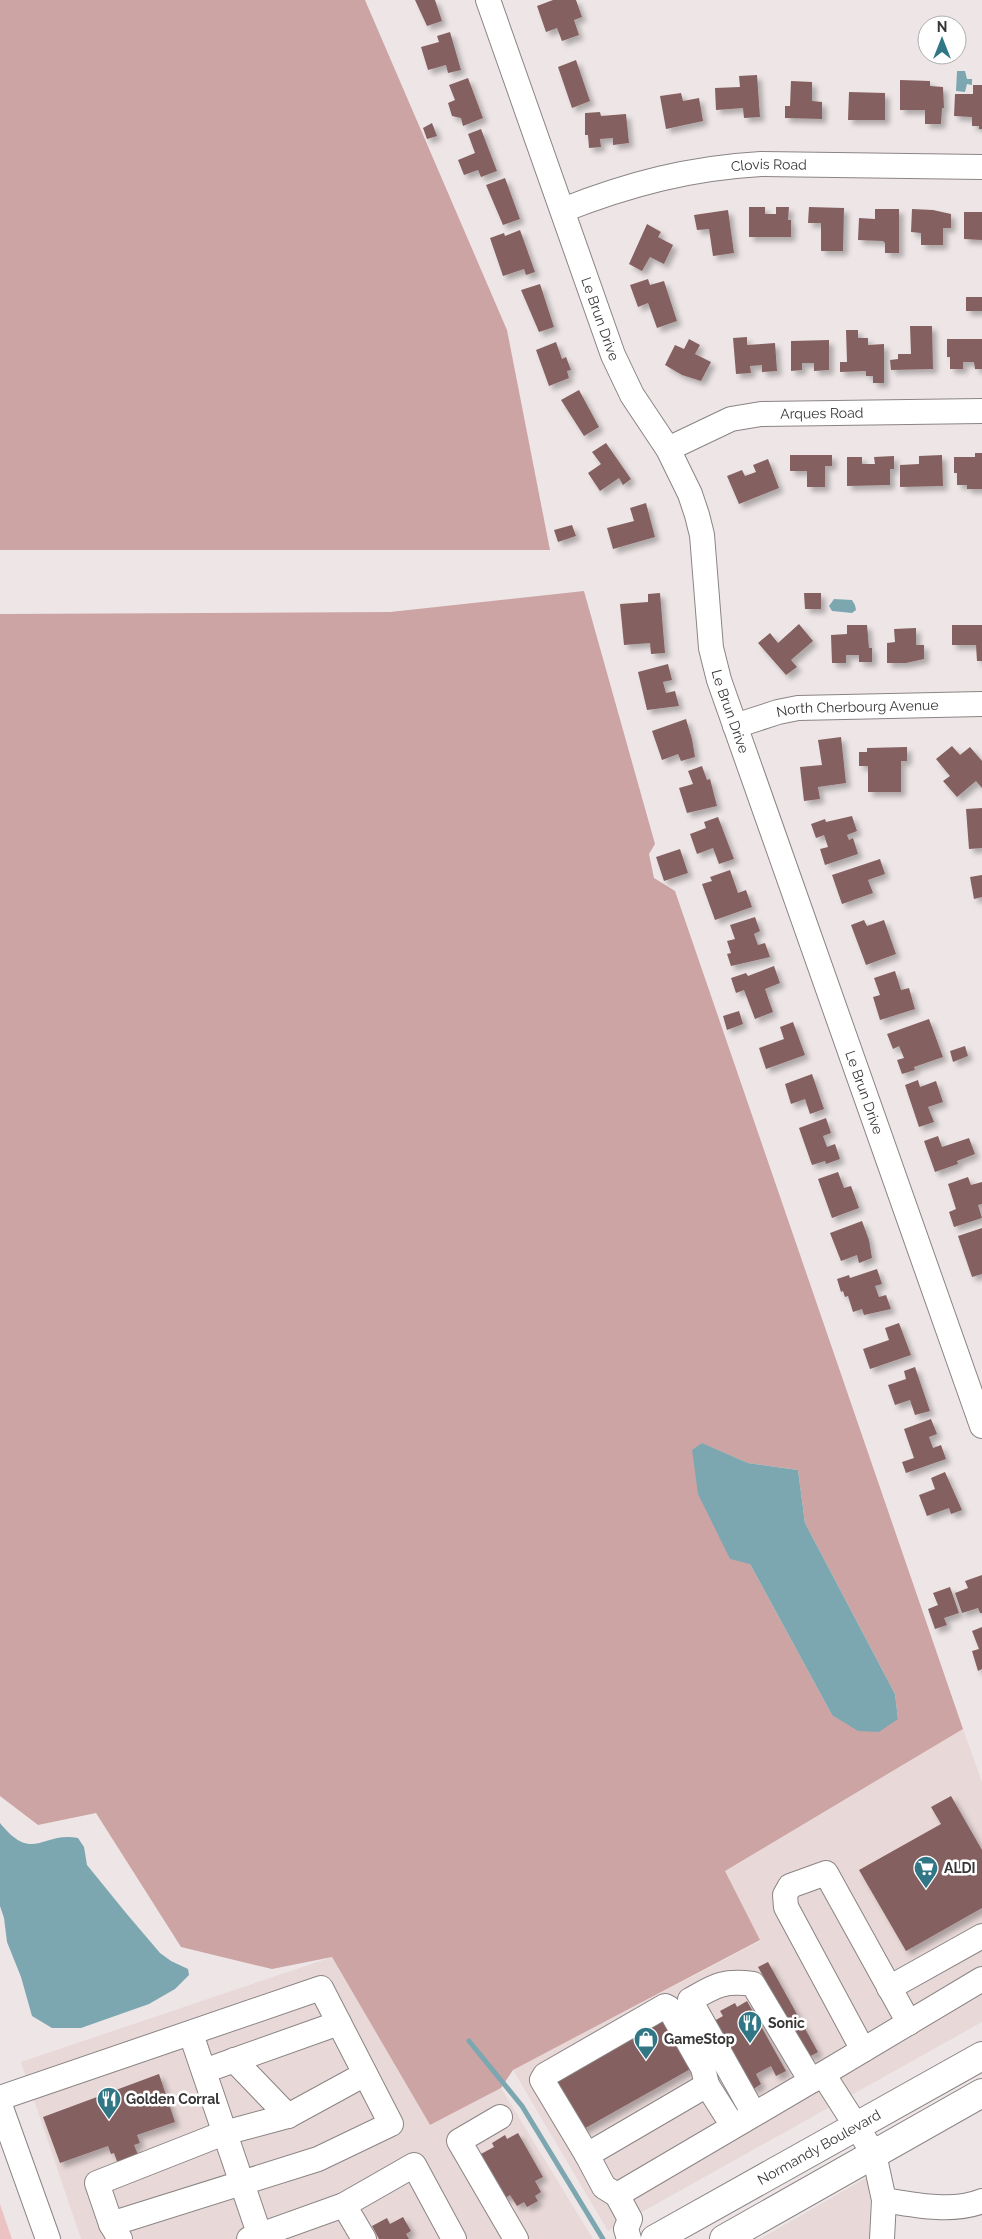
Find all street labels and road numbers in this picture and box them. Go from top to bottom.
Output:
street label: Clovis Road [730,156,807,174]
street label: Le Brun Drive [578,275,623,363]
street label: Arques Road [780,405,864,422]
street label: Le Brun Drive [709,668,752,755]
street label: North Cherbourg Avenue [775,697,939,720]
street label: Le Brun Drive [842,1048,886,1136]
street label: Normandy Boulevard [755,2106,883,2188]

